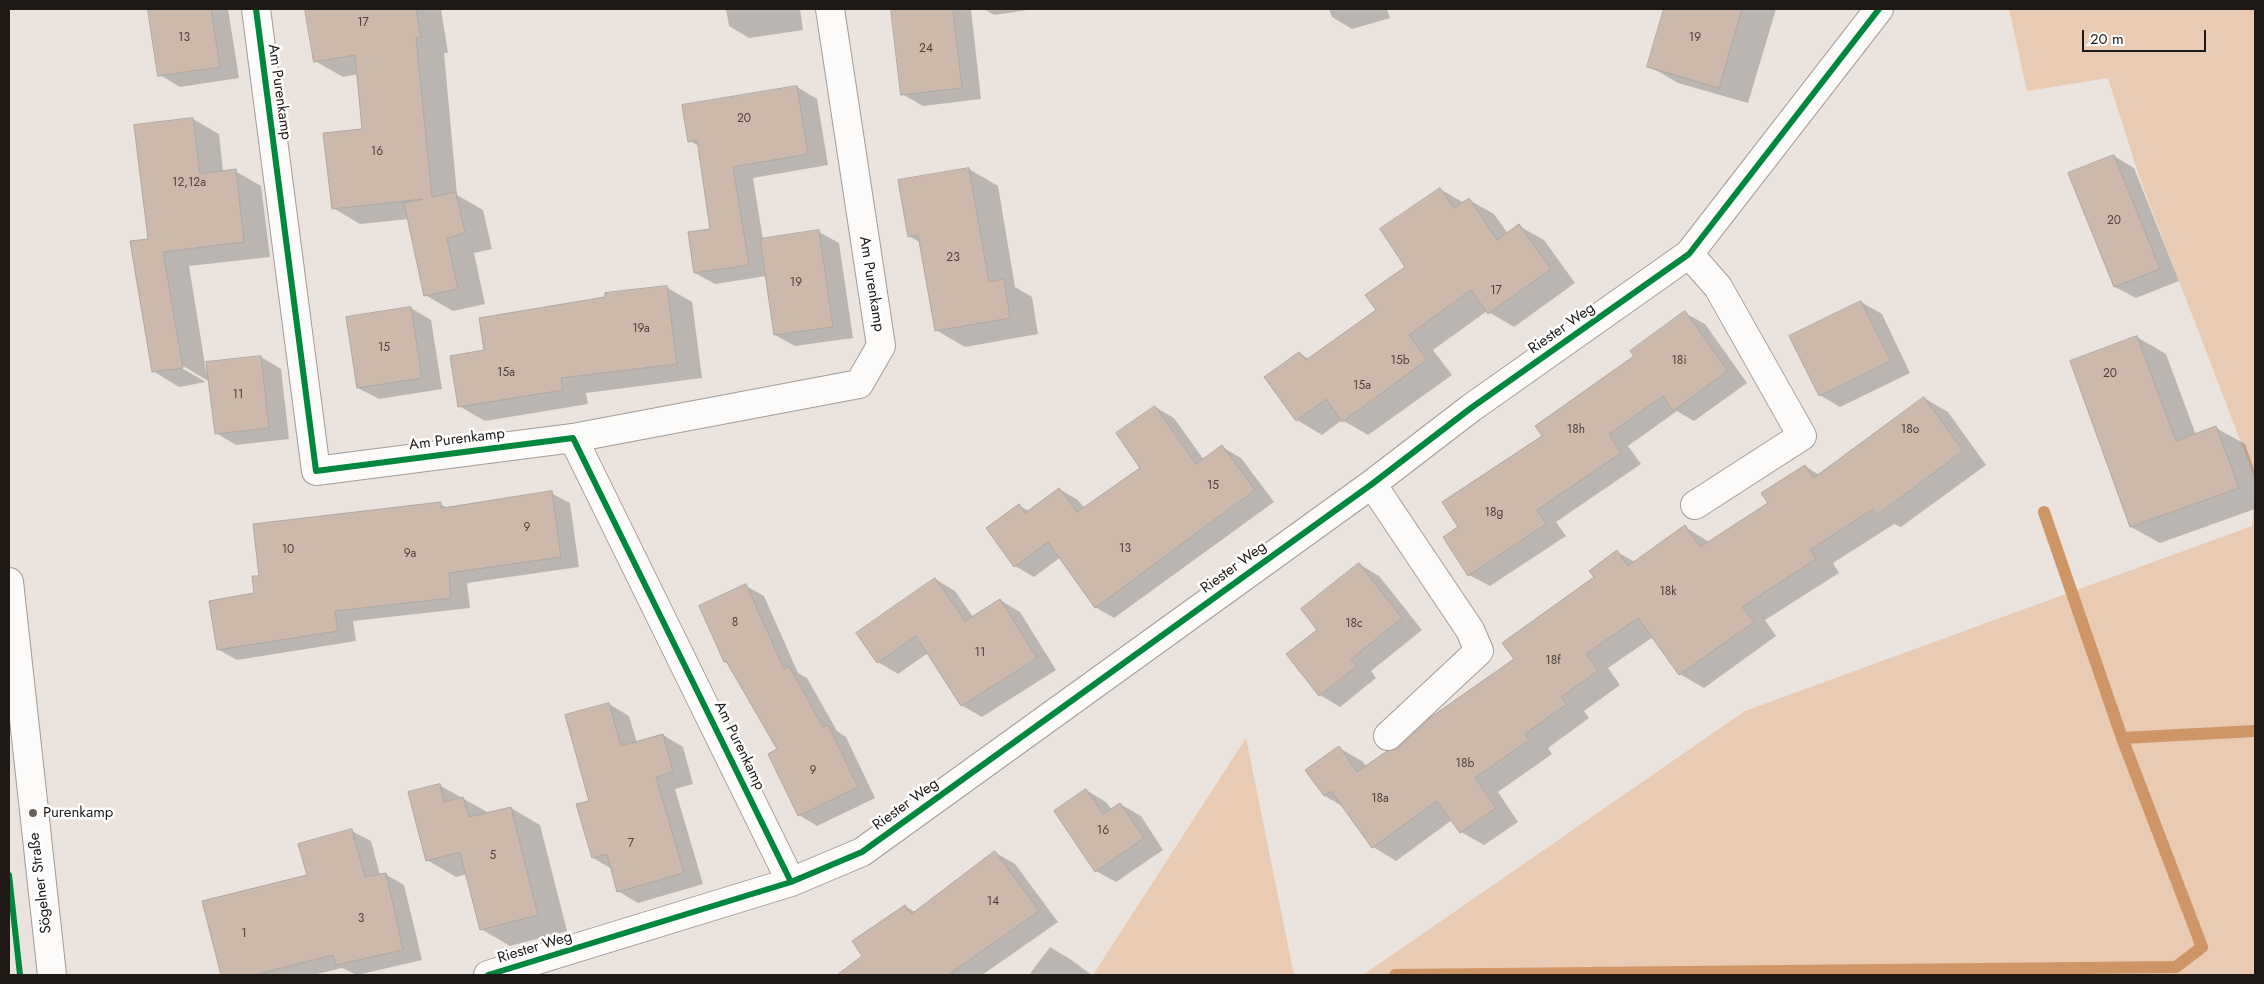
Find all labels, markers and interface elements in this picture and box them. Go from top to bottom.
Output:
house number: 17 [357,16,369,30]
scale bar [2084,20,2208,52]
text: 20 m [2090,28,2124,50]
house number: 13 [178,31,190,45]
house number: 19 [1689,31,1701,45]
house number: 24 [919,42,933,56]
street label: Am Purenkamp [263,43,295,141]
house number: 20 [737,112,751,126]
house number: 16 [371,145,383,159]
house number: 12,12a [172,176,206,190]
house number: 20 [2107,214,2121,228]
street label: Am Purenkamp [855,235,887,333]
house number: 23 [946,251,960,265]
house number: 19 [790,276,802,290]
house number: 17 [1490,284,1502,298]
street label: Riester Weg [1525,300,1599,358]
house number: 19a [632,322,650,336]
house number: 15 [378,341,390,355]
house number: 15b [1390,354,1410,368]
house number: 18i [1671,354,1687,368]
house number: 15a [497,366,515,380]
house number: 20 [2103,367,2117,381]
house number: 15a [1353,379,1371,393]
house number: 11 [233,388,243,402]
house number: 18h [1567,423,1585,437]
house number: 18o [1901,423,1919,437]
street label: Am Purenkamp [408,425,506,455]
house number: 15 [1207,479,1219,493]
house number: 18g [1485,506,1503,520]
house number: 9 [524,521,530,535]
street label: Riester Weg [1198,538,1270,598]
house number: 13 [1119,542,1131,556]
house number: 10 [282,543,294,557]
house number: 9a [404,547,416,561]
house number: 18k [1659,585,1677,599]
house number: 8 [732,616,738,630]
house number: 18c [1345,617,1363,631]
house number: 11 [975,646,985,660]
house number: 18f [1545,654,1561,668]
street label: Am Purenkamp [710,699,768,793]
house number: 18b [1456,757,1474,771]
house number: 9 [810,764,816,778]
street label: Riester Weg [870,775,942,835]
house number: 18a [1371,792,1389,806]
place label: Purenkamp [43,804,113,822]
marker: Purenkamp [27,807,39,819]
house number: 16 [1097,824,1109,838]
street label: Sögelner Straße [26,831,56,935]
house number: 7 [628,837,634,851]
house number: 5 [490,849,496,863]
house number: 14 [987,895,999,909]
house number: 3 [358,912,364,926]
house number: 1 [241,927,247,941]
street label: Riester Weg [496,928,574,968]

